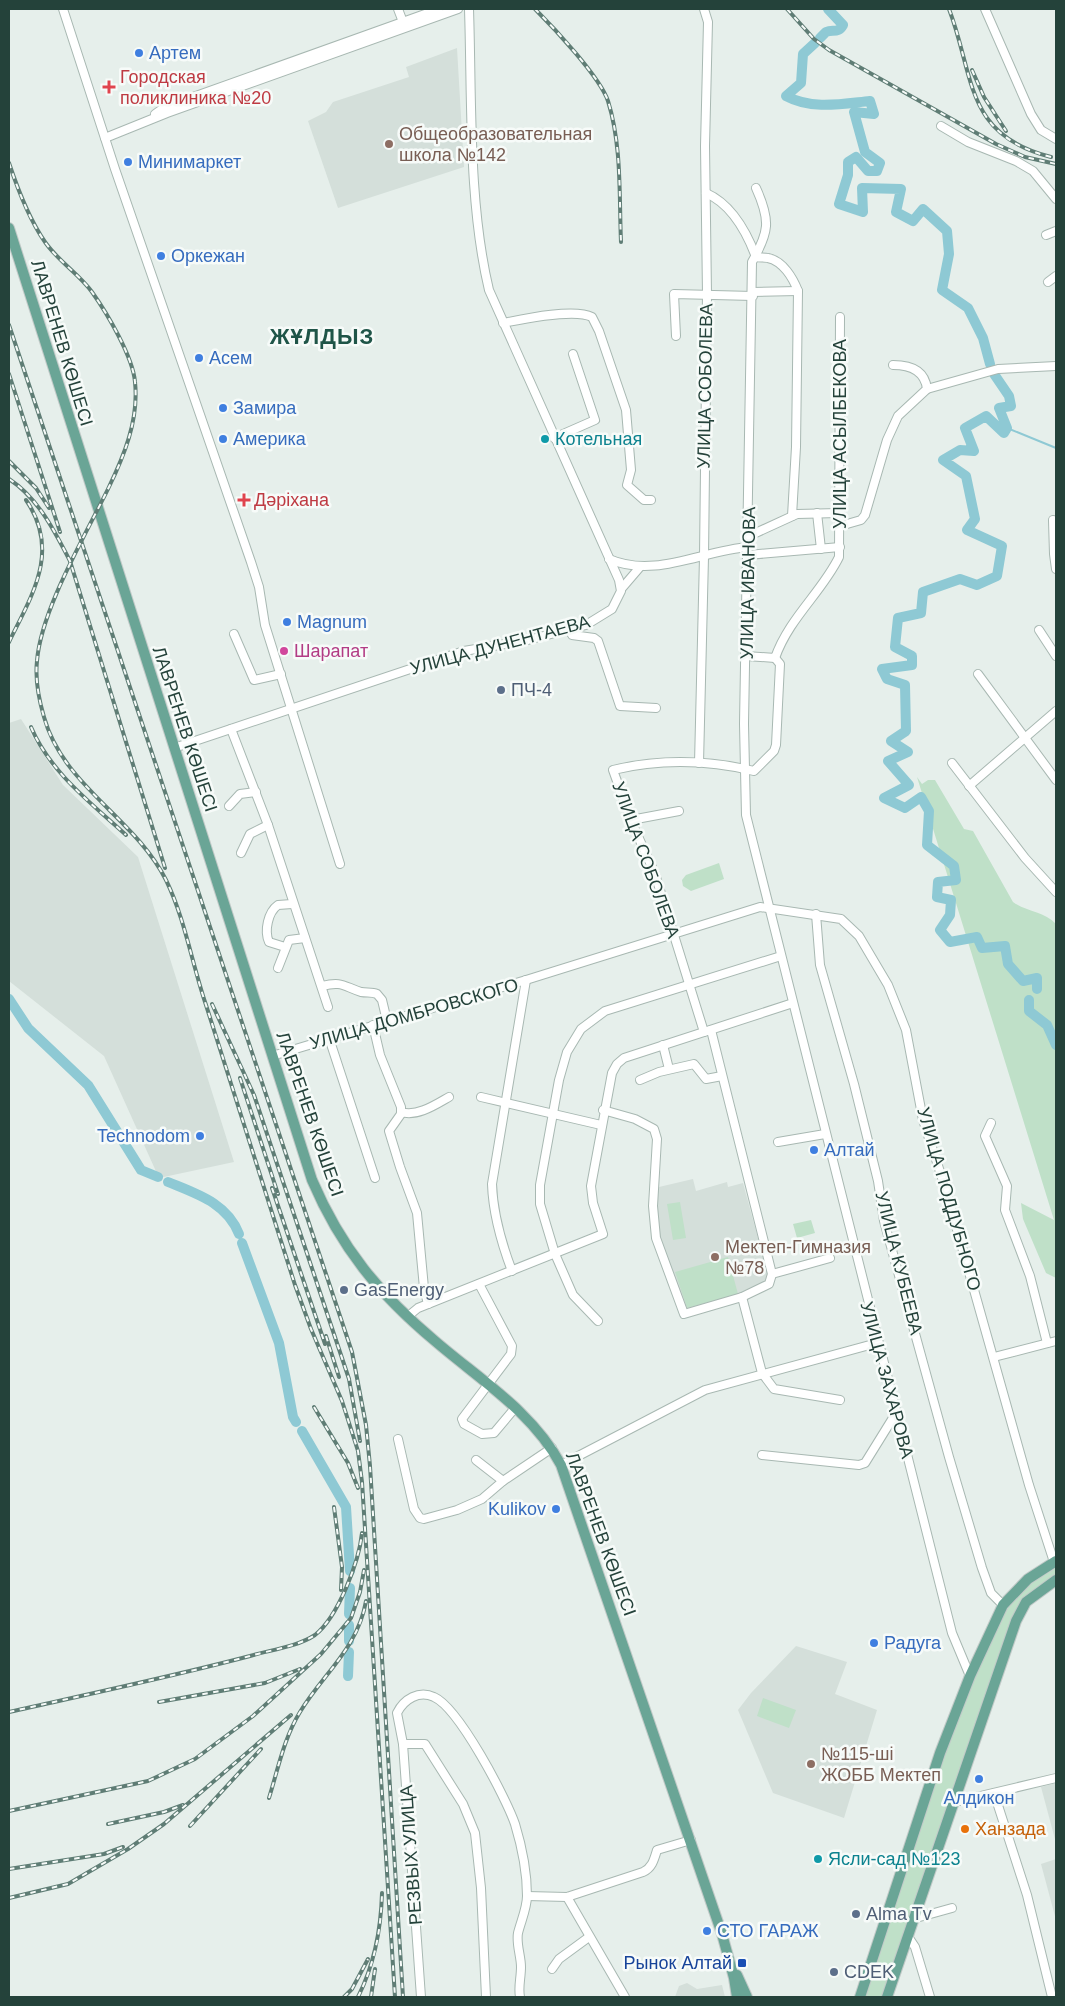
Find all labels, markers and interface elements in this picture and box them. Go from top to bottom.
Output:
place label: Артем [149,43,201,63]
marker: Артем [133,47,145,59]
place label: Городская поликлиника №20 [120,67,271,108]
marker: Городская поликлиника №20 [102,80,116,94]
place label: Общеобразовательная школа №142 [399,124,592,165]
marker: Общеобразовательная школа №142 [383,138,395,150]
place label: Минимаркет [138,152,241,172]
marker: Минимаркет [122,156,134,168]
place label: Оркежан [171,246,245,266]
marker: Оркежан [155,250,167,262]
street label: ЛАВРЕНЕВ КӨШЕСІ [27,257,97,429]
street label: УЛИЦА СОБОЛЕВА [694,303,716,469]
district label: ЖҰЛДЫЗ [269,324,374,349]
street label: УЛИЦА АСЫЛБЕКОВА [830,339,850,529]
place label: Асем [209,348,252,368]
marker: Асем [193,352,205,364]
place label: Замира [233,398,297,418]
marker: Замира [217,402,229,414]
place label: Америка [233,429,307,449]
place label: Котельная [555,429,642,449]
marker: Америка [217,433,229,445]
marker: Котельная [539,433,551,445]
place label: Дəріхана [254,490,330,510]
marker: Дəріхана [238,494,250,506]
street label: УЛИЦА ИВАНОВА [737,506,759,660]
street label: УЛИЦА ДУНЕНТАЕВА [408,611,592,679]
place label: Magnum [297,612,367,632]
marker: Magnum [281,616,293,628]
place label: Шарапат [294,641,368,661]
street label: ЛАВРЕНЕВ КӨШЕСІ [149,644,221,814]
marker: Шарапат [278,645,290,657]
place label: ПЧ-4 [511,680,552,700]
marker: ПЧ-4 [495,684,507,696]
street label: УЛИЦА СОБОЛЕВА [608,779,684,941]
street label: УЛИЦА ДОМБРОВСКОГО [307,975,521,1053]
street label: ЛАВРЕНЕВ КӨШЕСІ [272,1029,348,1199]
street label: УЛИЦА ПОДДУБНОГО [913,1105,985,1293]
place label: Technodom [97,1126,190,1146]
marker: Technodom [194,1130,206,1142]
place label: Алтай [824,1140,875,1160]
marker: Алтай [808,1144,820,1156]
street label: УЛИЦА КУБЕЕВА [871,1189,927,1337]
place label: Мектеп-Гимназия №78 [725,1237,871,1278]
marker: Мектеп-Гимназия №78 [709,1251,721,1263]
place label: GasEnergy [354,1280,444,1300]
marker: GasEnergy [338,1284,350,1296]
street label: УЛИЦА ЗАХАРОВА [856,1299,918,1461]
street label: ЛАВРЕНЕВ КӨШЕСІ [562,1449,640,1619]
place label: Kulikov [488,1499,546,1519]
marker: Kulikov [550,1503,562,1515]
place label: Радуга [884,1633,942,1653]
marker: Радуга [868,1637,880,1649]
place label: №115-ші ЖОББ Мектеп [821,1744,941,1785]
marker: №115-ші ЖОББ Мектеп [805,1758,817,1770]
marker: Алдикон [973,1773,985,1785]
street label: РЕЗВЫХ УЛИЦА [396,1784,426,1926]
place label: Алдикон [943,1788,1015,1808]
place label: Ханзада [975,1819,1047,1839]
marker: Ханзада [959,1823,971,1835]
place label: Ясли-сад №123 [828,1849,960,1869]
marker: Ясли-сад №123 [812,1853,824,1865]
place label: Alma Tv [866,1904,932,1924]
marker: Alma Tv [850,1908,862,1920]
place label: СТО ГАРАЖ [717,1921,819,1941]
marker: СТО ГАРАЖ [701,1925,713,1937]
place label: Рынoк Алтай [624,1953,732,1973]
marker: Рынoк Алтай [736,1957,748,1969]
place label: CDEK [844,1962,894,1982]
marker: CDEK [828,1966,840,1978]

